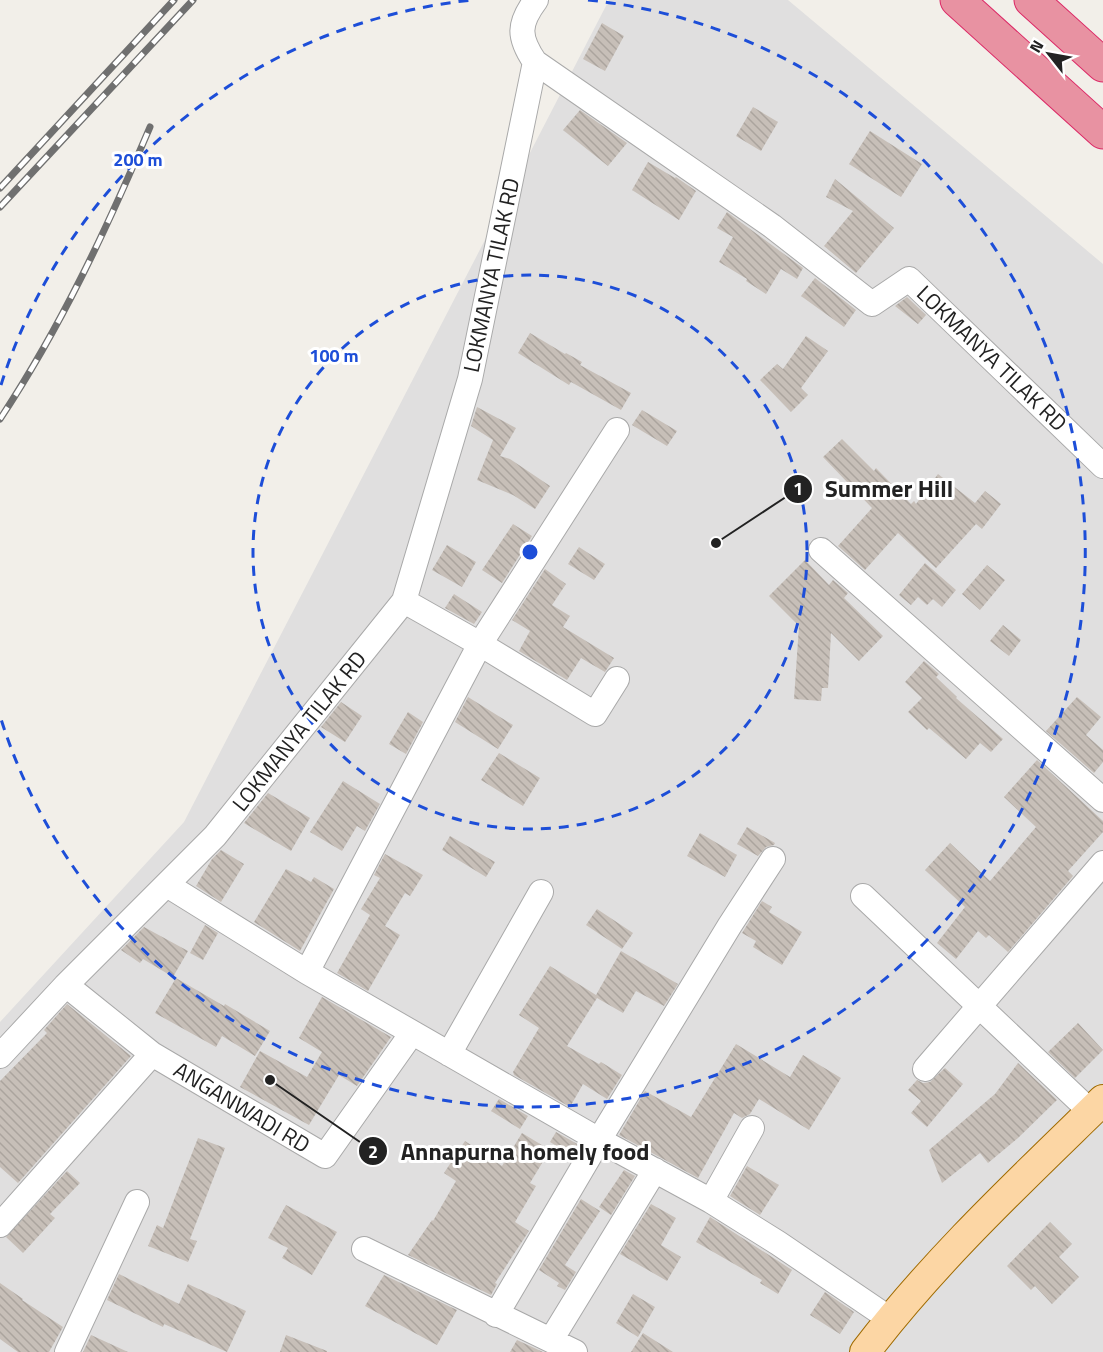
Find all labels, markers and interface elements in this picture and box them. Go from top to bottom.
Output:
north arrow [1019,24,1079,84]
text: N [1023,35,1049,57]
text: 200 m [113,146,163,173]
street label: LOKMANYA TILAK RD [454,175,528,375]
street label: LOKMANYA TILAK RD [909,277,1075,439]
text: 100 m [309,342,359,369]
callout: Summer Hill [783,468,965,510]
text: Summer Hill [825,470,953,506]
text: 1 [793,475,803,502]
centre of rings [520,542,540,562]
street label: LOKMANYA TILAK RD [223,643,375,819]
street label: ANGANWADI RD [167,1053,317,1161]
callout: Annapurna homely food [358,1130,661,1172]
text: Annapurna homely food [401,1133,649,1169]
text: 2 [368,1138,378,1165]

